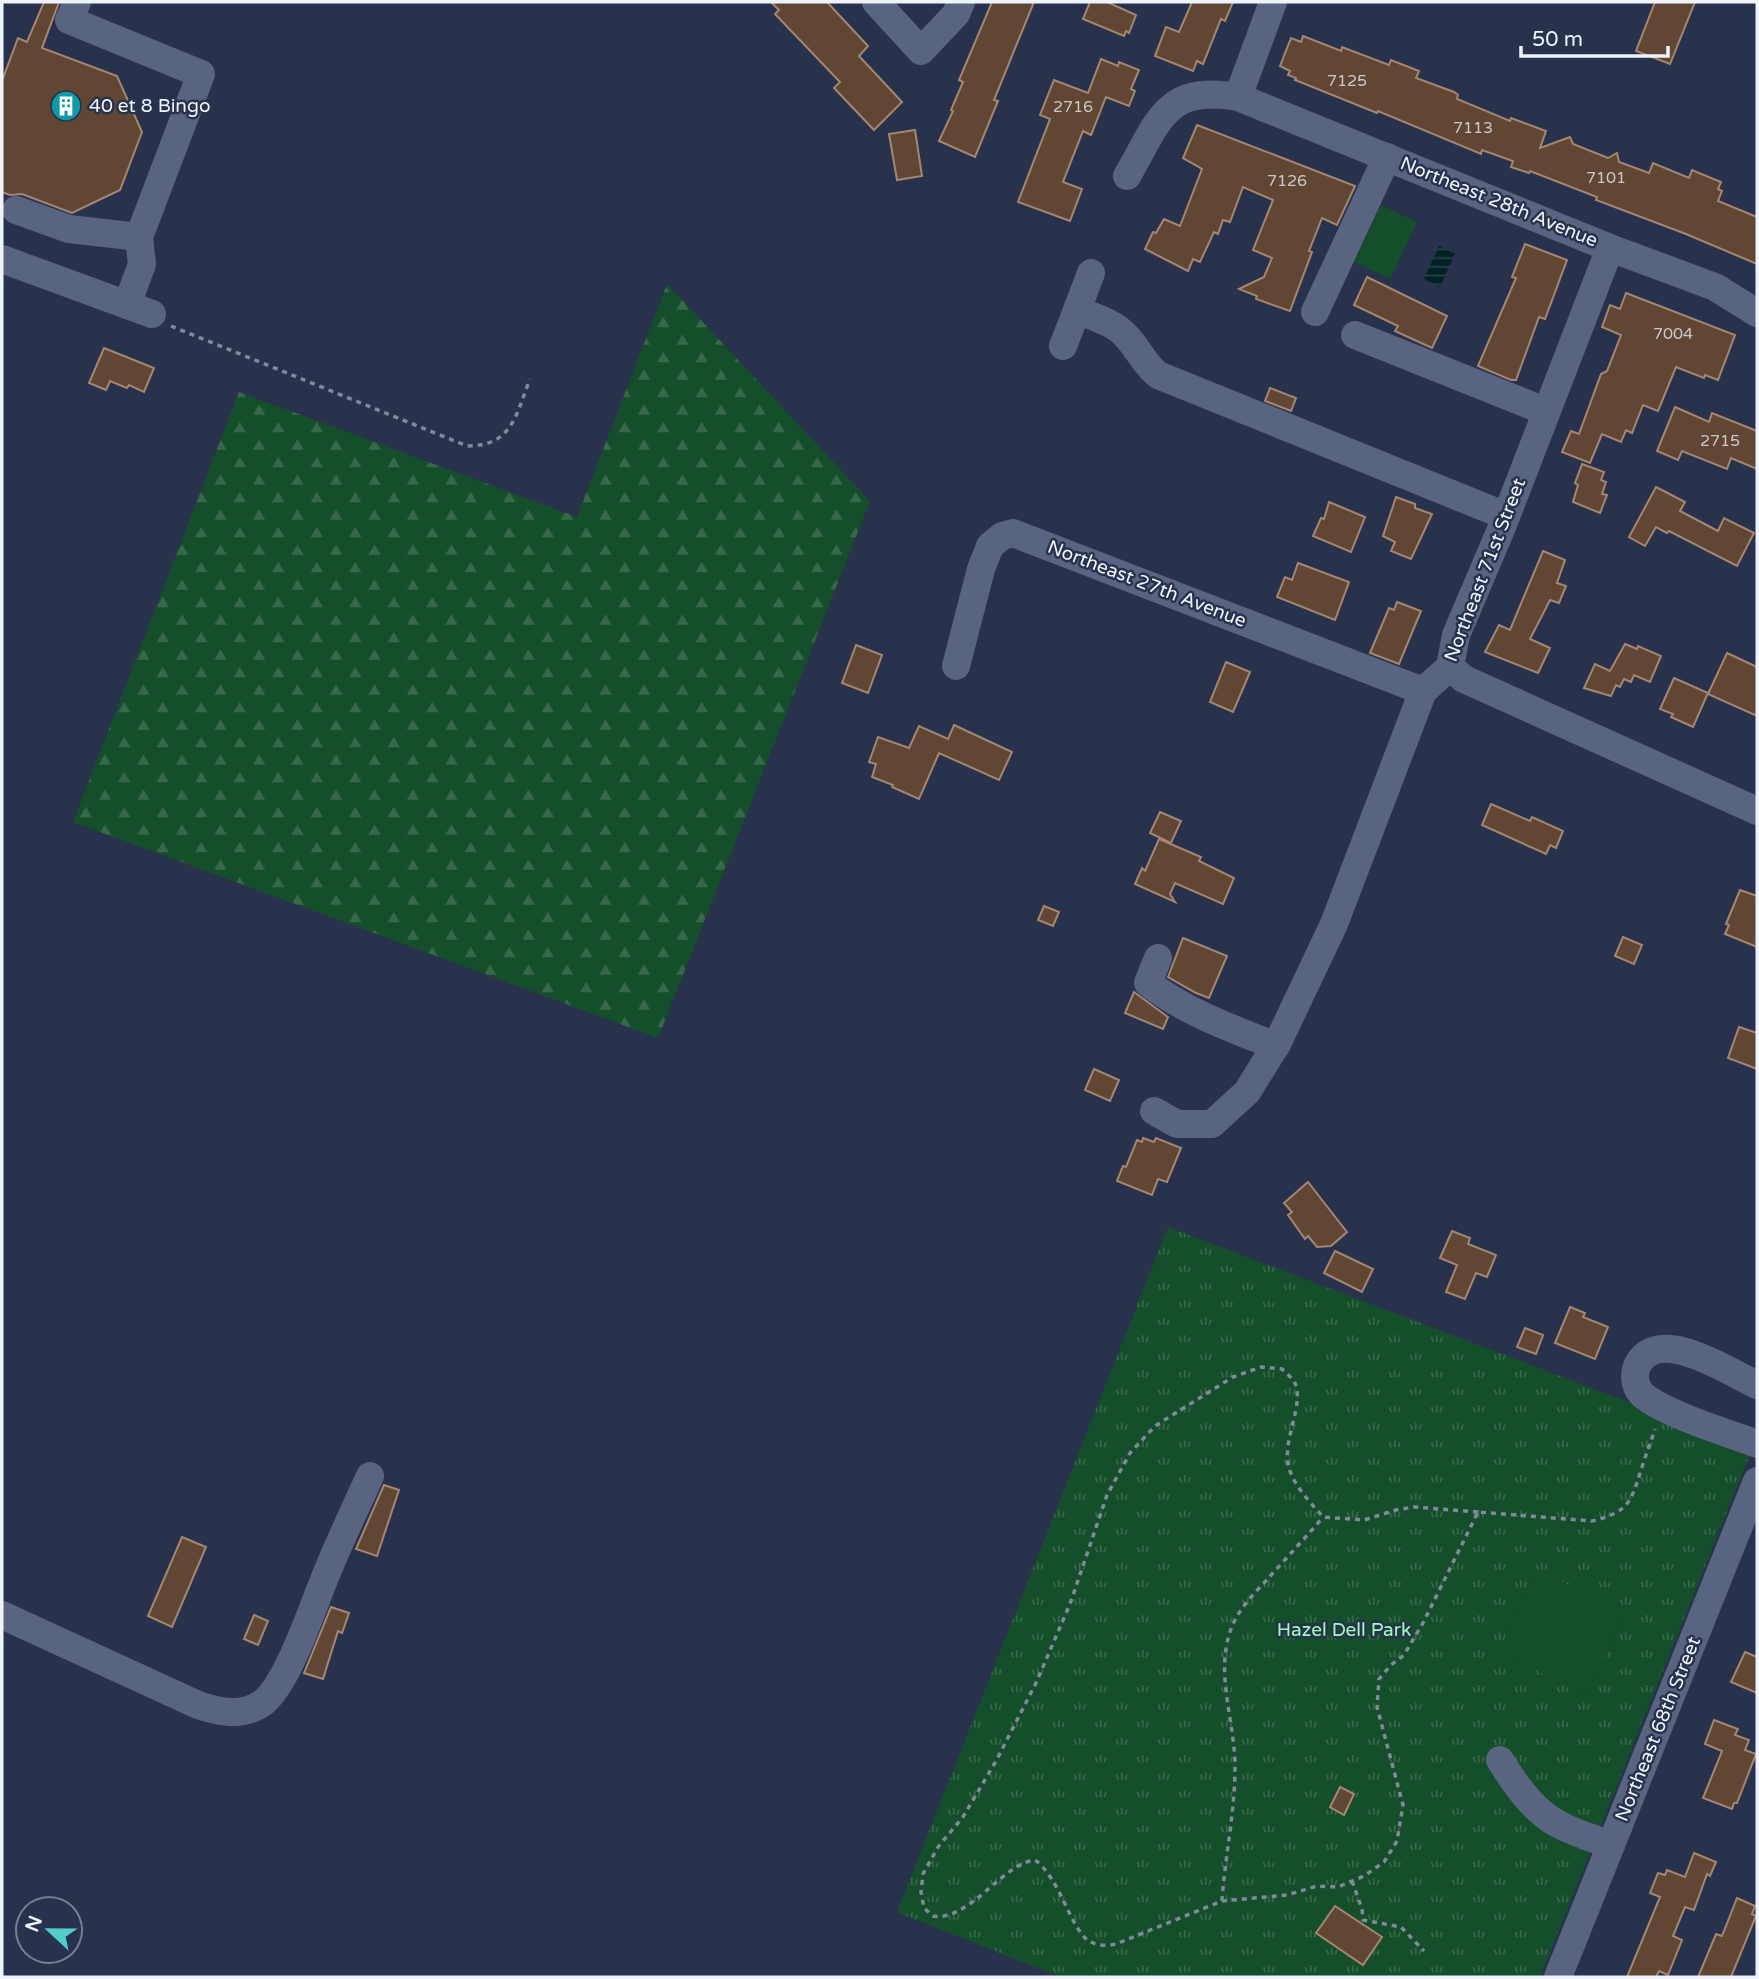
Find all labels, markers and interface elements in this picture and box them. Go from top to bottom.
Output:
scale bar [1521,14,1668,58]
text: 50 m [1532,27,1583,52]
house number: 7125 [1327,71,1367,91]
building icon: 40 et 8 Bingo [49,89,83,123]
place label: 40 et 8 Bingo [89,95,211,117]
house number: 2716 [1053,97,1093,117]
house number: 7113 [1453,118,1493,138]
street label: Northeast 28th Avenue [1397,152,1601,252]
house number: 7101 [1586,168,1626,188]
house number: 7126 [1267,171,1307,191]
house number: 7004 [1653,324,1693,344]
house number: 2715 [1700,431,1740,451]
street label: Northeast 71st Street [1440,475,1530,665]
street label: Northeast 27th Avenue [1045,536,1249,632]
park label: Hazel Dell Park [1277,1619,1411,1641]
street label: Northeast 68th Street [1611,1633,1705,1825]
north arrow [14,1895,84,1965]
text: N [21,1913,47,1935]

